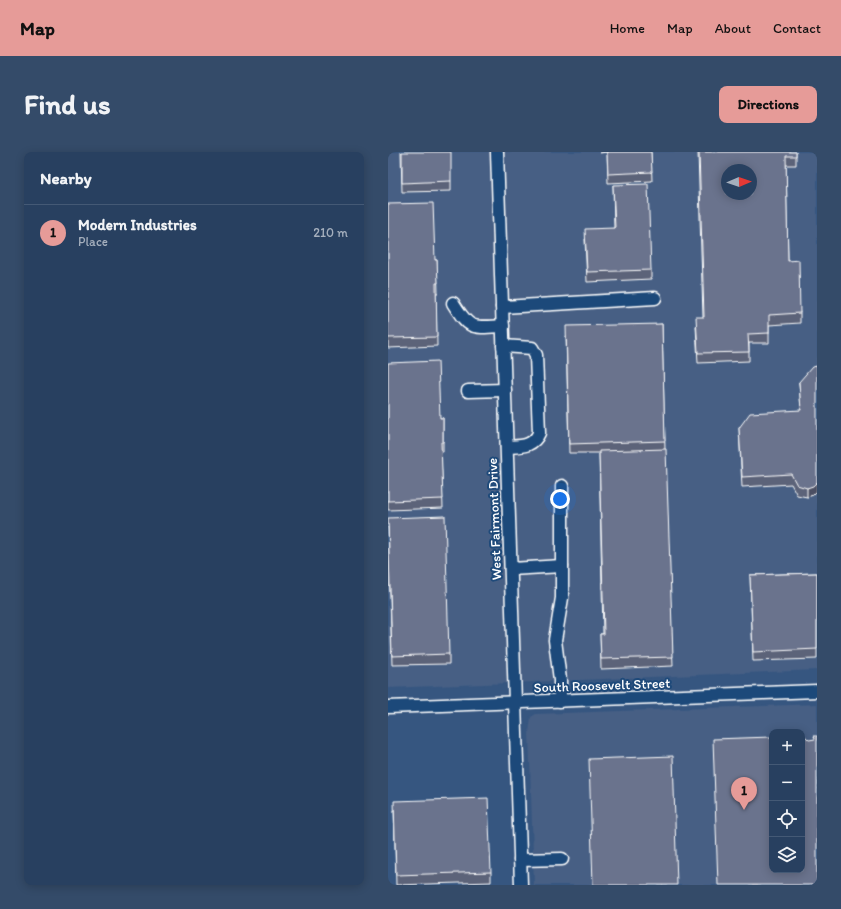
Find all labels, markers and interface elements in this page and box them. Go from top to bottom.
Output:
text: Map [20,17,55,40]
text: Home [610,20,645,37]
text: Map [667,20,693,37]
text: About [715,20,751,37]
text: Contact [773,20,821,37]
button: Directions [719,86,817,123]
text: Find us [24,87,111,121]
north arrow [721,164,757,200]
text: Nearby [40,168,92,188]
text: Modern Industries [78,216,197,234]
text: 1 [50,225,56,240]
text: 210 m [313,225,348,240]
text: Place [78,234,108,249]
street label: West Fairmont Drive [484,457,505,580]
your location [550,489,570,509]
street label: South Roosevelt Street [533,675,671,696]
map controls [769,729,805,873]
button: + [769,729,805,765]
button: − [769,765,805,801]
pin: 1 [731,777,757,810]
button: locate [769,801,805,837]
button: layers [769,837,805,873]

